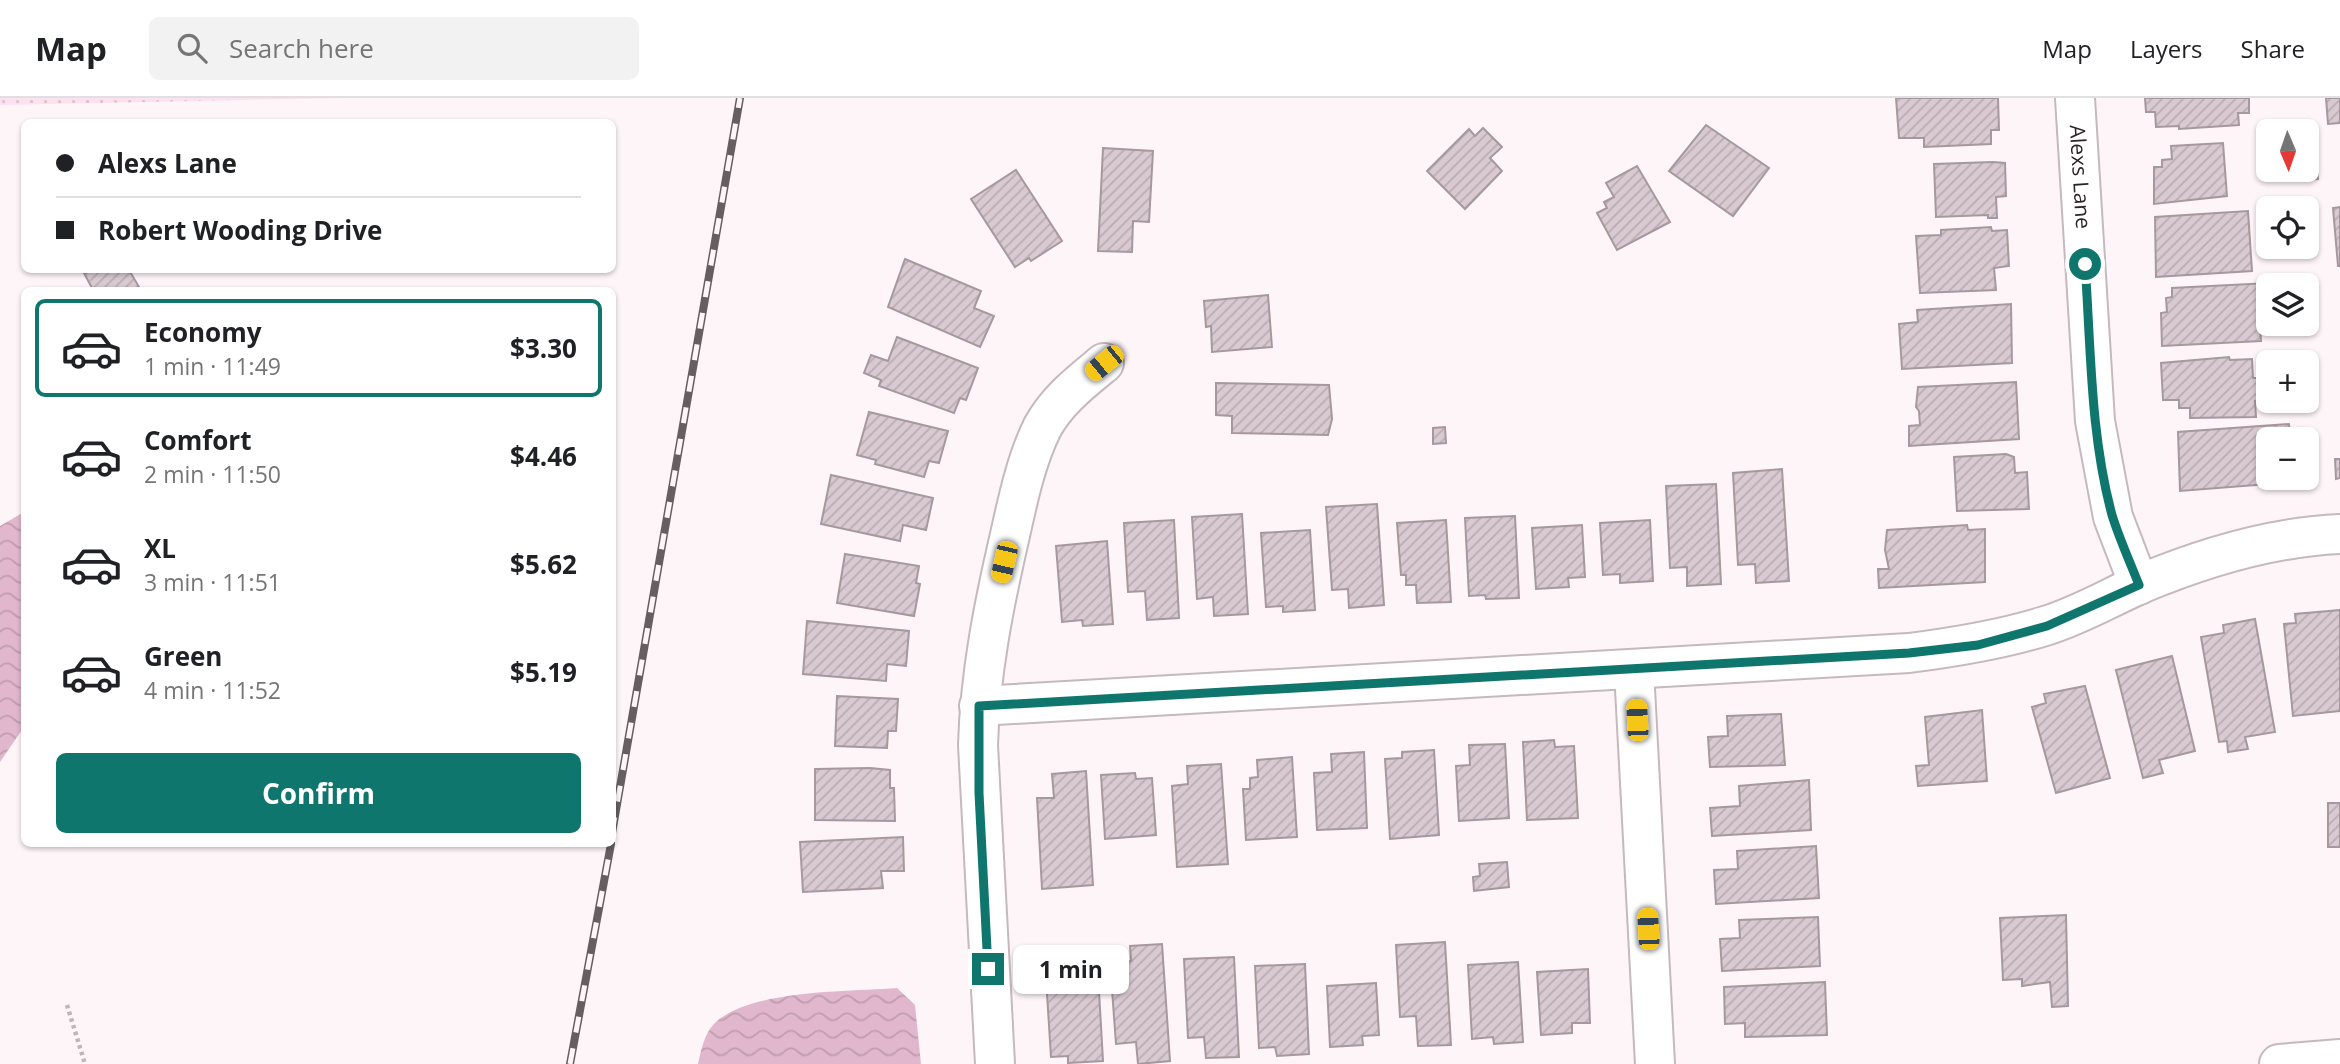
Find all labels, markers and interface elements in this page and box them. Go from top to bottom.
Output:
search box [149,17,639,80]
text: Map [35,26,107,71]
icon: search [173,29,211,67]
text: Search here [229,30,374,66]
text: Map [2042,32,2092,65]
text: Layers [2130,32,2203,65]
text: Share [2241,32,2305,65]
north arrow [2256,119,2319,182]
map controls [2256,119,2319,490]
street label: Alexs Lane [2064,124,2098,230]
text: Alexs Lane [98,145,237,181]
button: locate [2256,196,2319,259]
text: Robert Wooding Drive [98,212,382,248]
route start [2069,248,2101,280]
button: layers [2256,273,2319,336]
text: Economy [144,314,262,350]
icon: car [60,317,123,380]
text: $3.30 [510,330,577,366]
car [1082,342,1127,384]
text: 1 min · 11:49 [144,350,281,382]
button: + [2256,350,2319,413]
text: Comfort [144,422,251,458]
icon: car [60,425,123,488]
button: − [2256,427,2319,490]
text: $4.46 [510,438,577,474]
text: 2 min · 11:50 [144,458,281,490]
text: XL [144,530,176,566]
icon: car [60,533,123,596]
car [990,539,1019,585]
text: $5.62 [510,546,577,582]
text: 3 min · 11:51 [144,566,281,598]
text: Green [144,638,222,674]
icon: car [60,641,123,704]
text: $5.19 [510,654,577,690]
text: 4 min · 11:52 [144,674,281,706]
car [1626,698,1649,742]
button: Confirm [56,753,581,833]
car [1637,907,1660,951]
callout: 1 min [1012,944,1128,994]
route end [972,953,1004,985]
text: 1 min [1039,953,1103,985]

